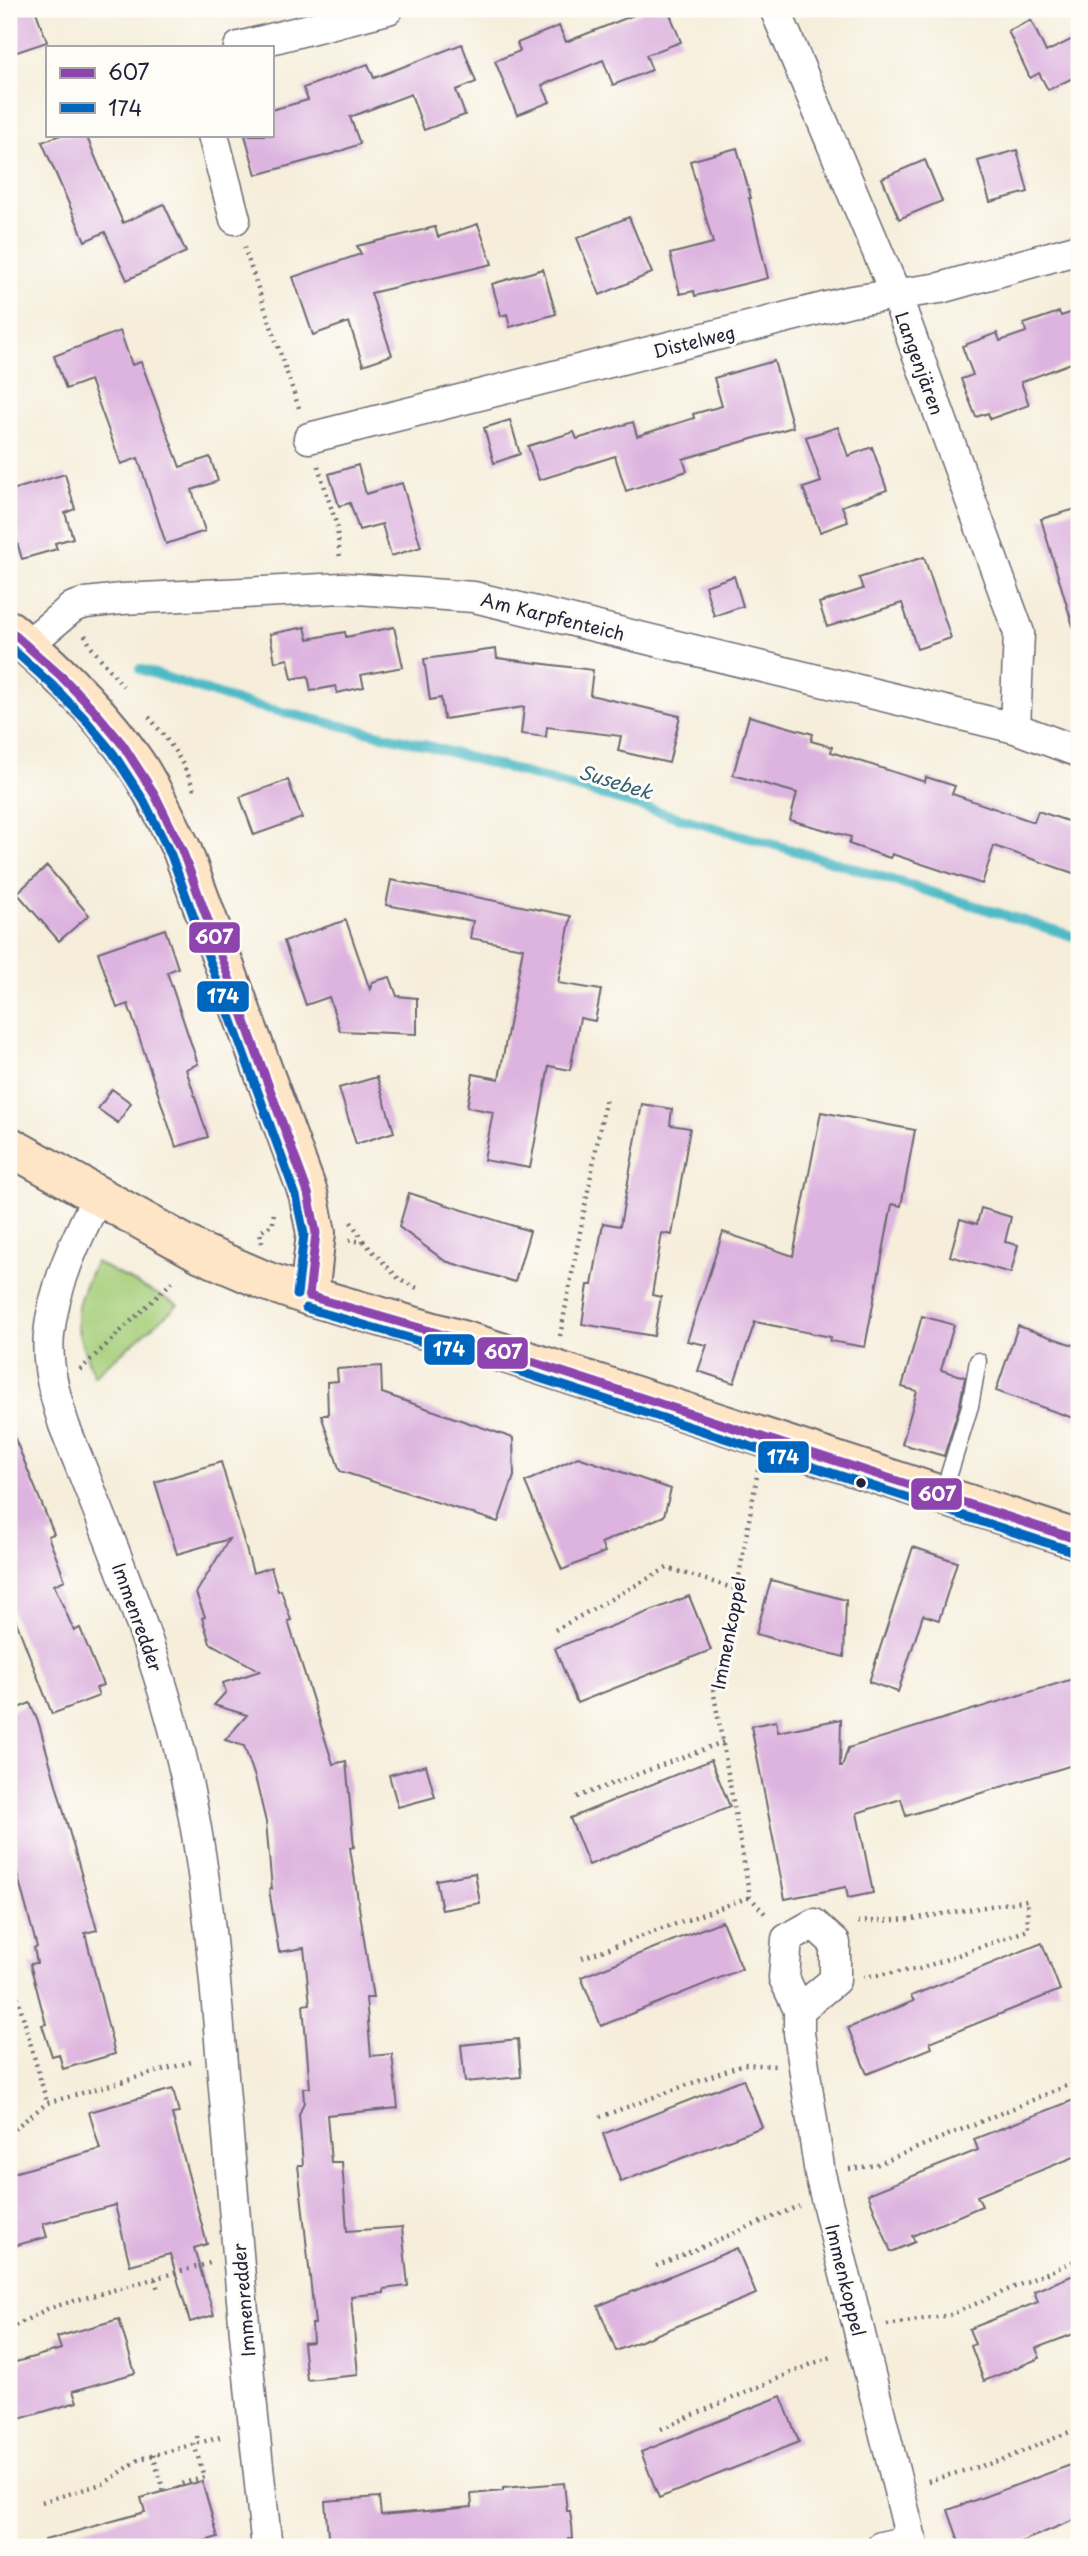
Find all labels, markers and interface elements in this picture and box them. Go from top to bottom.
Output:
legend [46,46,273,136]
text: 607 [108,55,150,87]
text: 174 [108,91,143,123]
street label: Langenjären [889,308,951,418]
street label: Distelweg [650,318,738,364]
street label: Am Karpfenteich [478,585,628,647]
water label: Susebek [576,757,657,806]
line badge: 607 [188,921,241,954]
text: 607 [195,922,233,950]
line badge: 174 [196,980,250,1013]
text: 174 [207,981,239,1009]
line badge: 174 [423,1333,476,1366]
text: 174 [433,1334,465,1362]
line badge: 607 [476,1336,529,1370]
text: 607 [484,1337,522,1365]
line badge: 174 [757,1440,810,1474]
text: 174 [767,1442,799,1470]
unlabelled marker [854,1476,868,1490]
line badge: 607 [910,1477,963,1511]
text: 607 [918,1479,956,1507]
street label: Immenredder [106,1559,170,1676]
street label: Immenkoppel [704,1574,752,1692]
street label: Immenkoppel [819,2221,873,2339]
street label: Immenredder [225,2241,261,2358]

